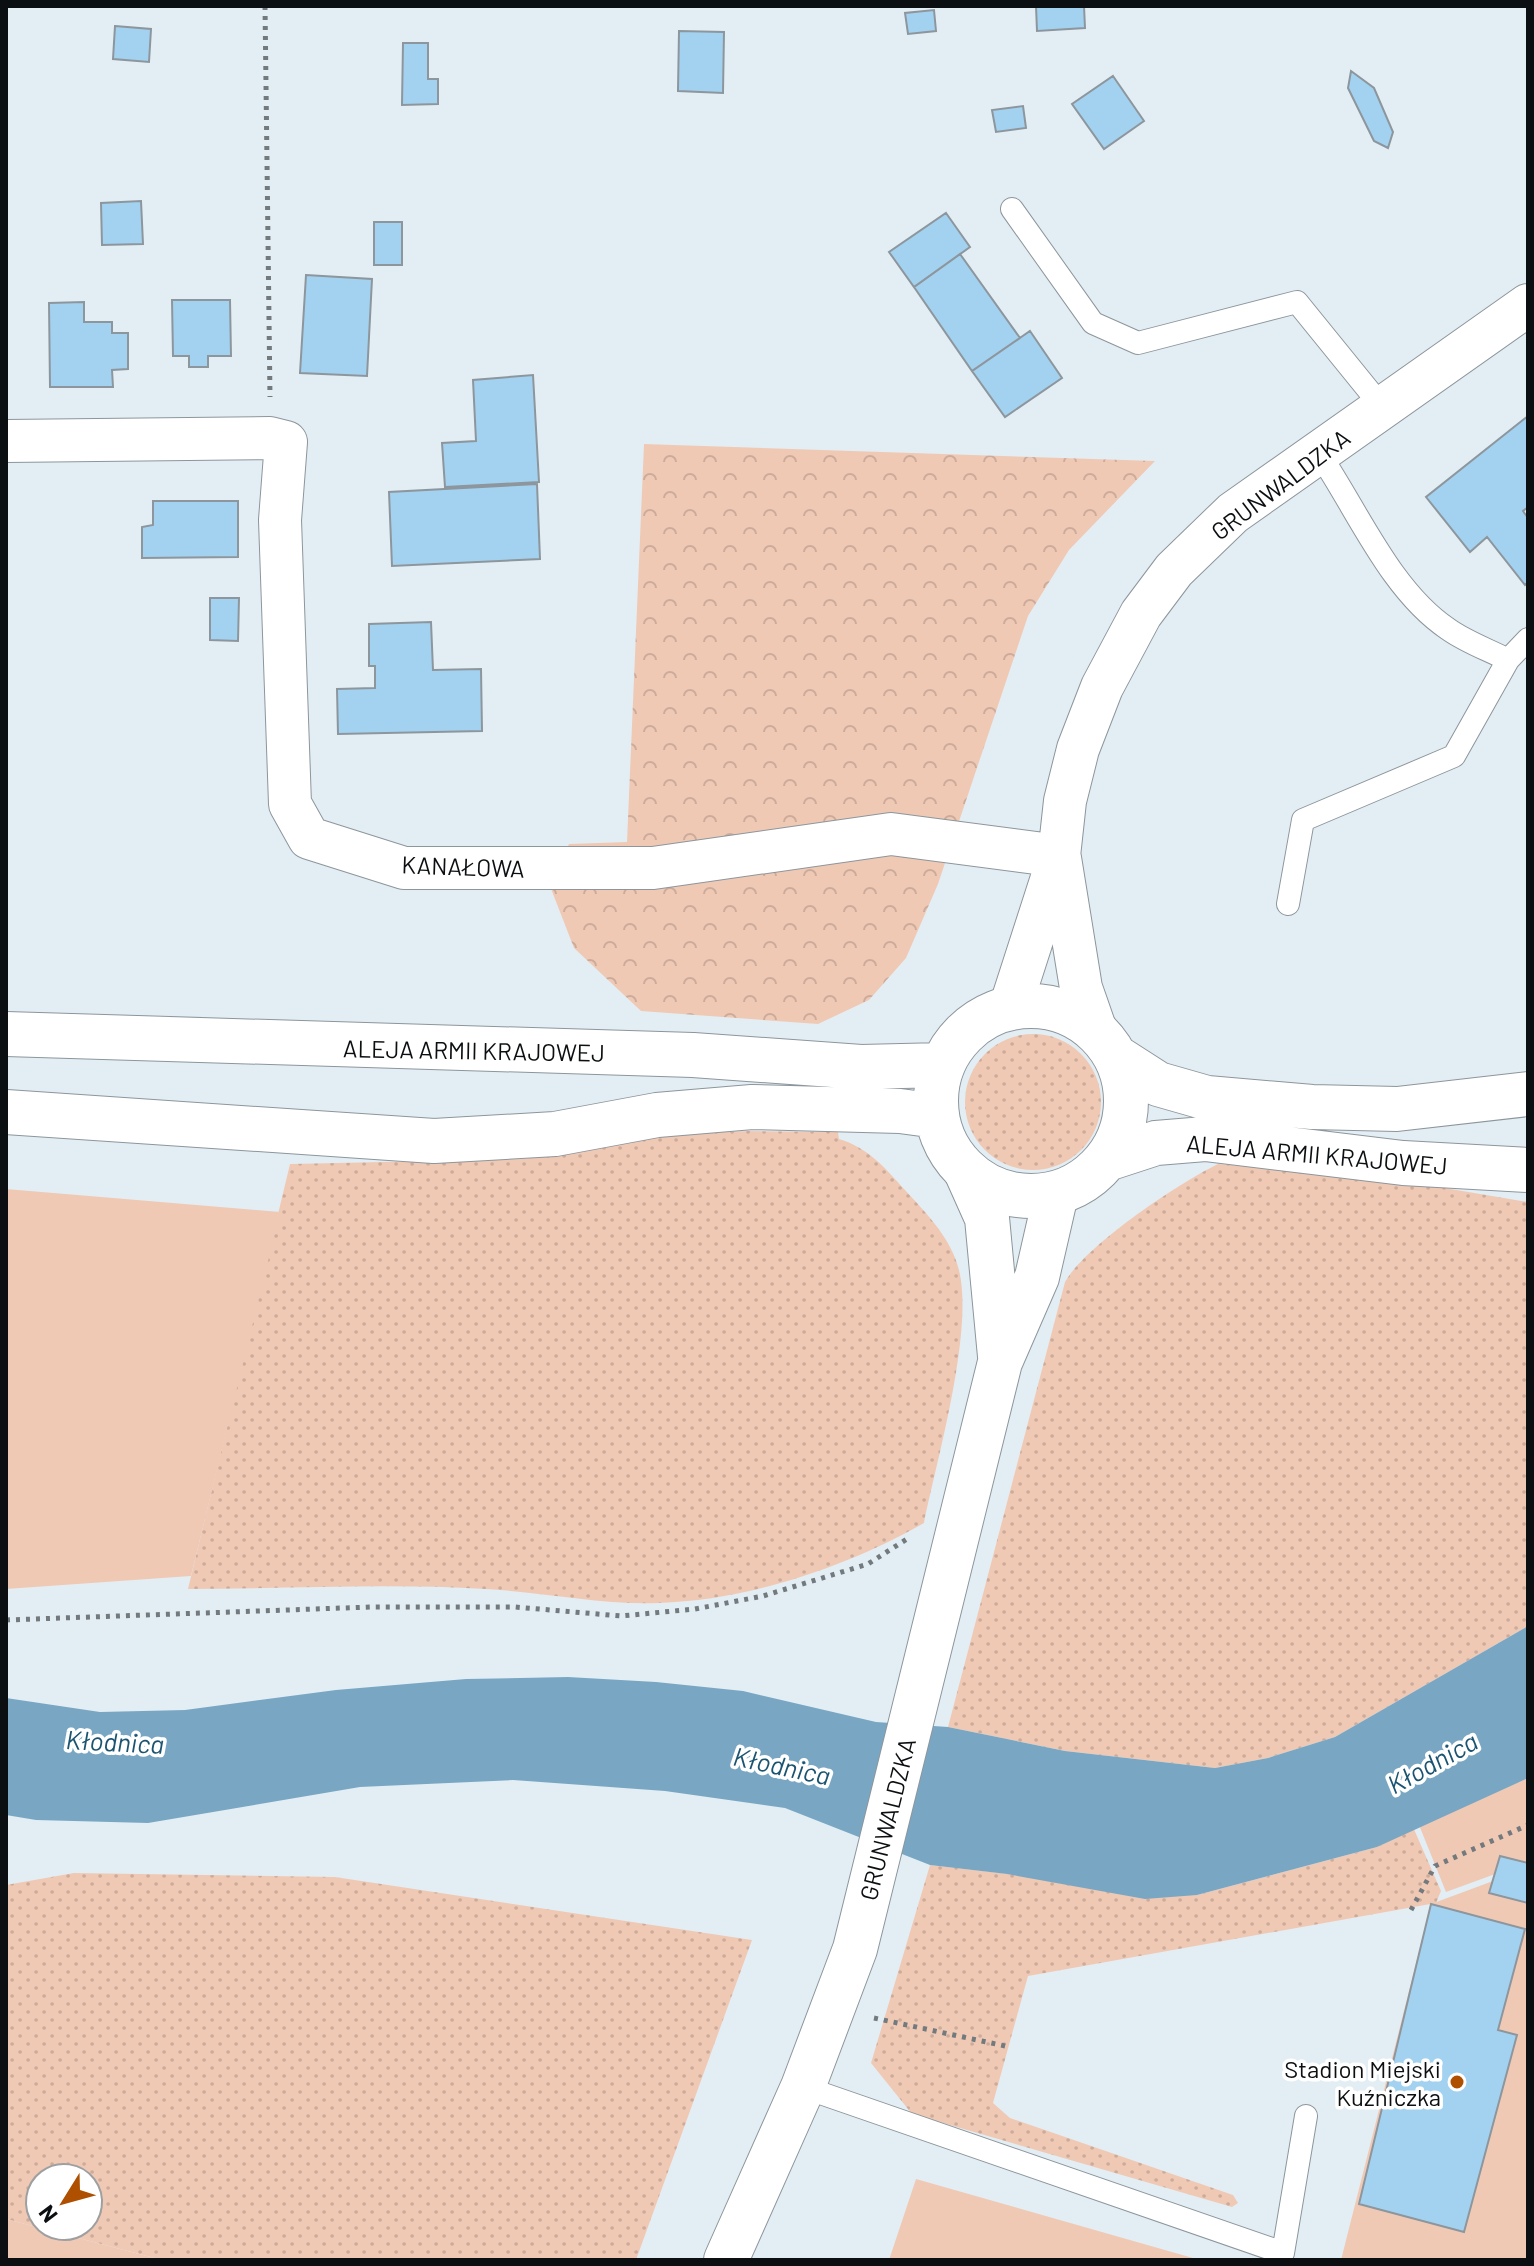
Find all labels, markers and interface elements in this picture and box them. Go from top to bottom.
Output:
street label: GRUNWALDZKA [1205,422,1355,546]
street label: KANAŁOWA [401,849,525,883]
street label: ALEJA ARMII KRAJOWEJ [343,1033,605,1067]
street label: ALEJA ARMII KRAJOWEJ [1185,1128,1449,1180]
water label: Kłodnica [65,1723,165,1759]
water label: Kłodnica [1381,1725,1483,1799]
street label: GRUNWALDZKA [853,1735,921,1903]
water label: Kłodnica [731,1740,833,1790]
place label: Stadion Miejski Kuźniczka [1284,2054,1441,2111]
marker: Stadion Miejski Kuźniczka [1448,2073,1466,2091]
north arrow [24,2162,104,2242]
text: N [32,2201,62,2228]

